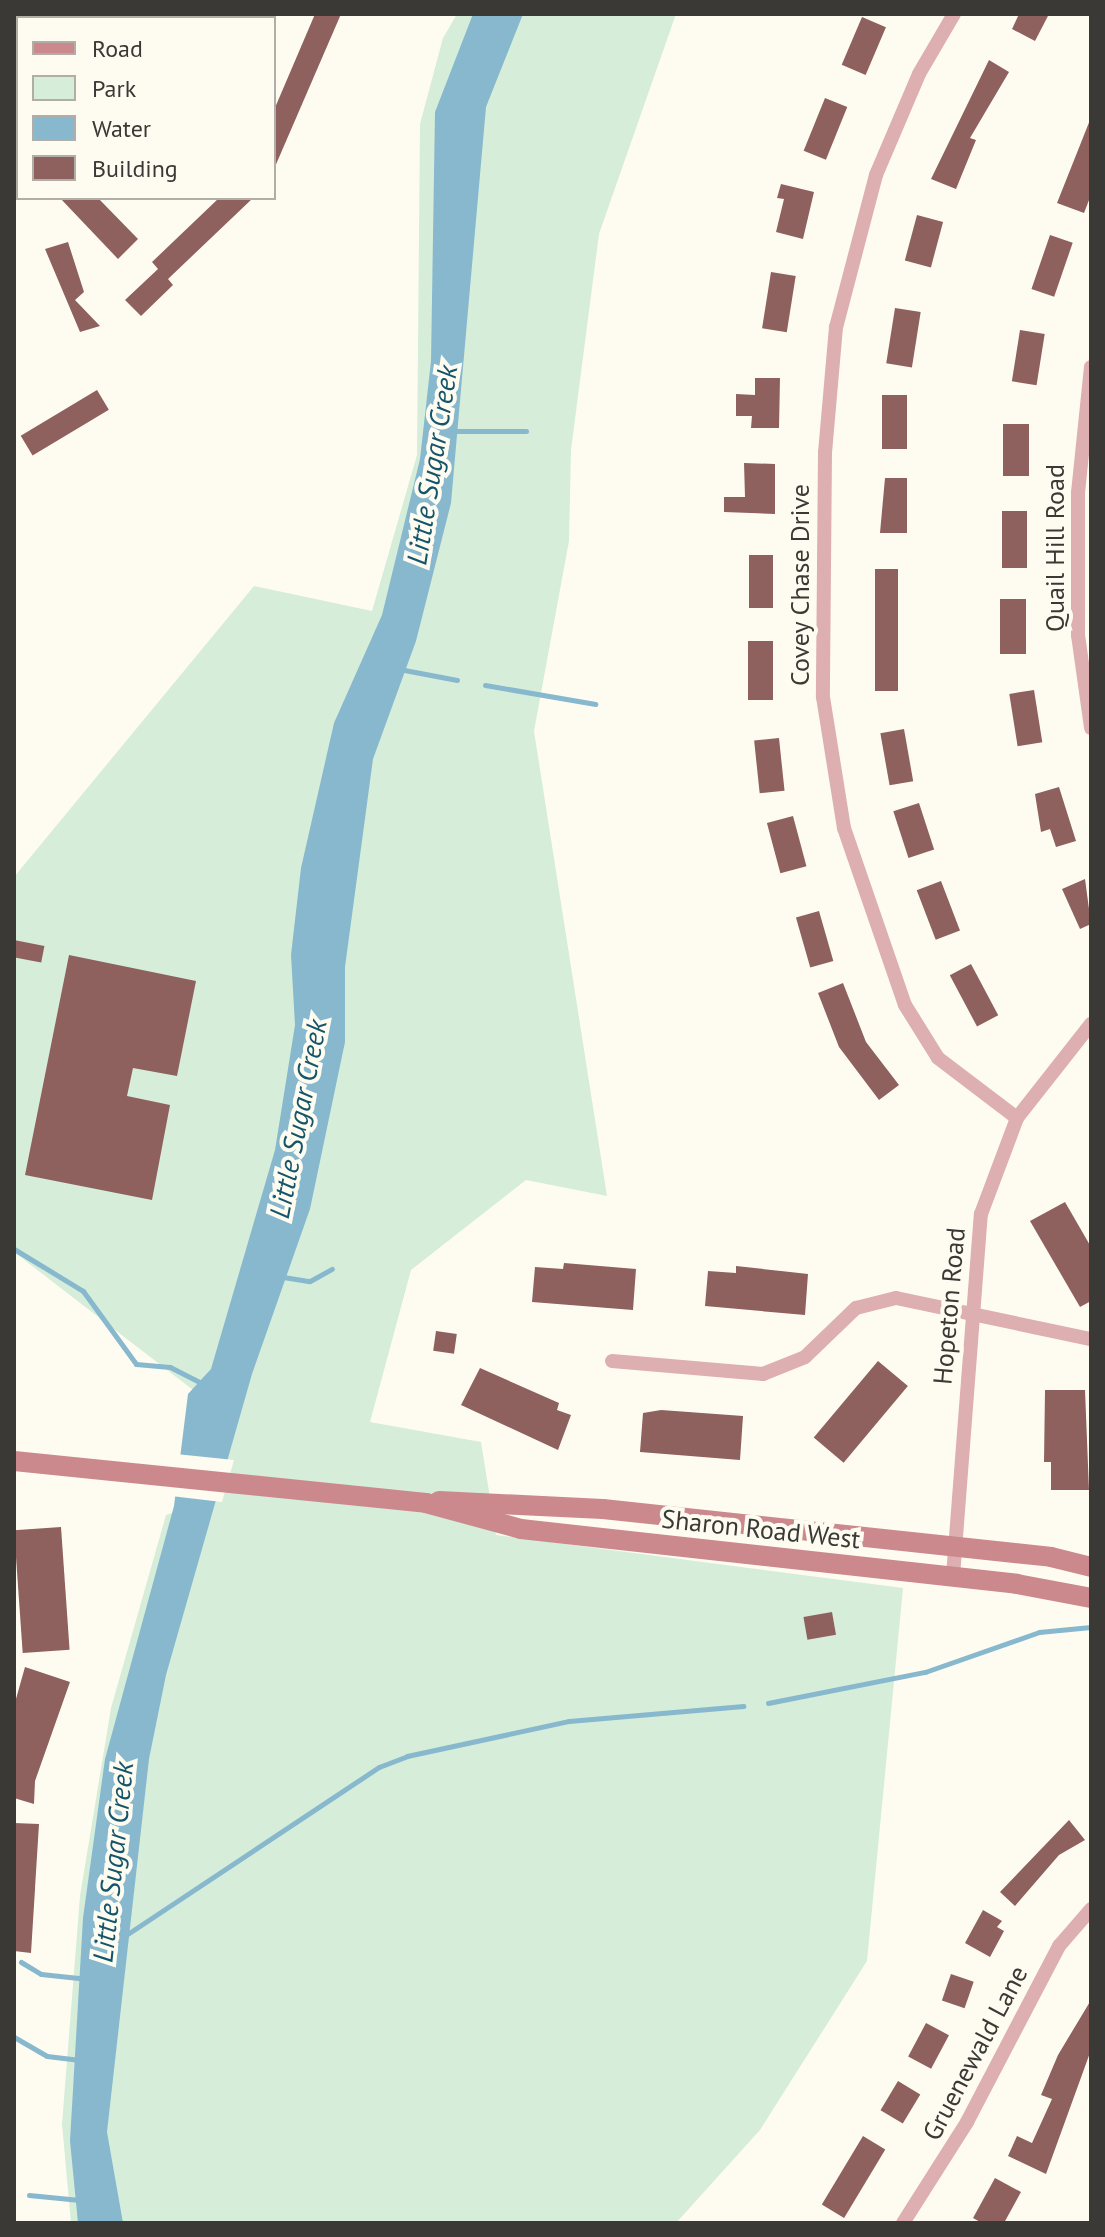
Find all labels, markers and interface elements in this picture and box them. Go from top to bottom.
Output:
legend [16,16,276,200]
text: Road [92,33,143,64]
text: Park [92,73,136,104]
text: Water [92,113,151,144]
text: Building [92,153,178,184]
water label: Little Sugar Creek [400,363,464,567]
street label: Quail Hill Road [1039,464,1071,632]
street label: Covey Chase Drive [784,484,816,686]
water label: Little Sugar Creek [262,1017,334,1221]
street label: Hopeton Road [927,1226,971,1386]
street label: Sharon Road West [660,1503,862,1555]
water label: Little Sugar Creek [86,1760,140,1964]
street label: Gruenewald Lane [916,1961,1034,2145]

